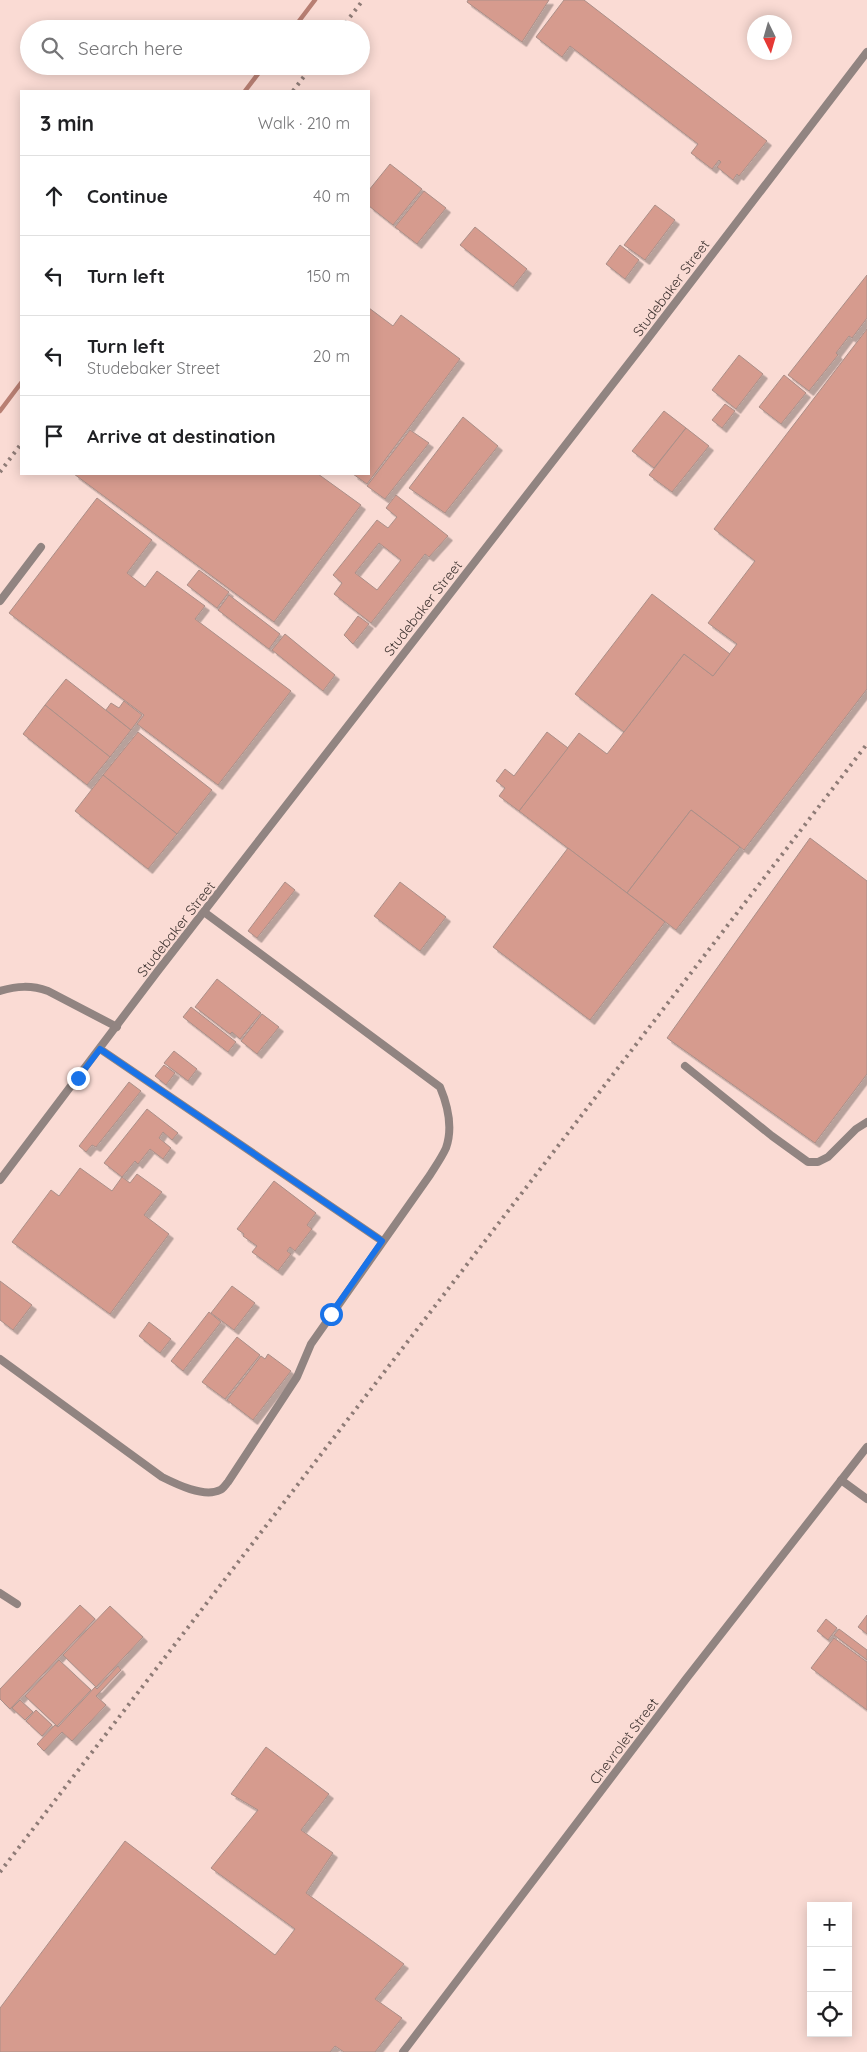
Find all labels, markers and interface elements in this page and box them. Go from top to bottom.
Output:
north arrow [747,15,792,60]
search box [20,20,370,75]
icon: search [38,34,66,62]
text: Search here [78,36,183,60]
text: 3 min [40,110,94,136]
text: Walk · 210 m [258,113,350,133]
icon: ahead [40,182,68,210]
text: Continue [87,184,168,208]
text: 40 m [313,186,350,206]
street label: Studebaker Street [629,236,713,340]
icon: left [40,262,68,290]
text: Turn left [87,264,165,288]
text: 150 m [307,266,350,286]
text: Turn left [87,334,165,358]
icon: left [40,342,68,370]
text: 20 m [313,346,350,366]
text: Studebaker Street [87,358,220,378]
icon: arrive [40,422,68,450]
text: Arrive at destination [87,424,276,448]
street label: Studebaker Street [380,556,466,659]
street label: Studebaker Street [133,877,219,980]
route end [67,1067,90,1090]
route start [320,1303,343,1326]
street label: Chevrolet Street [586,1694,663,1788]
map controls [807,1902,852,2037]
button: + [807,1902,852,1947]
button: − [807,1947,852,1992]
button: locate [807,1992,852,2037]

